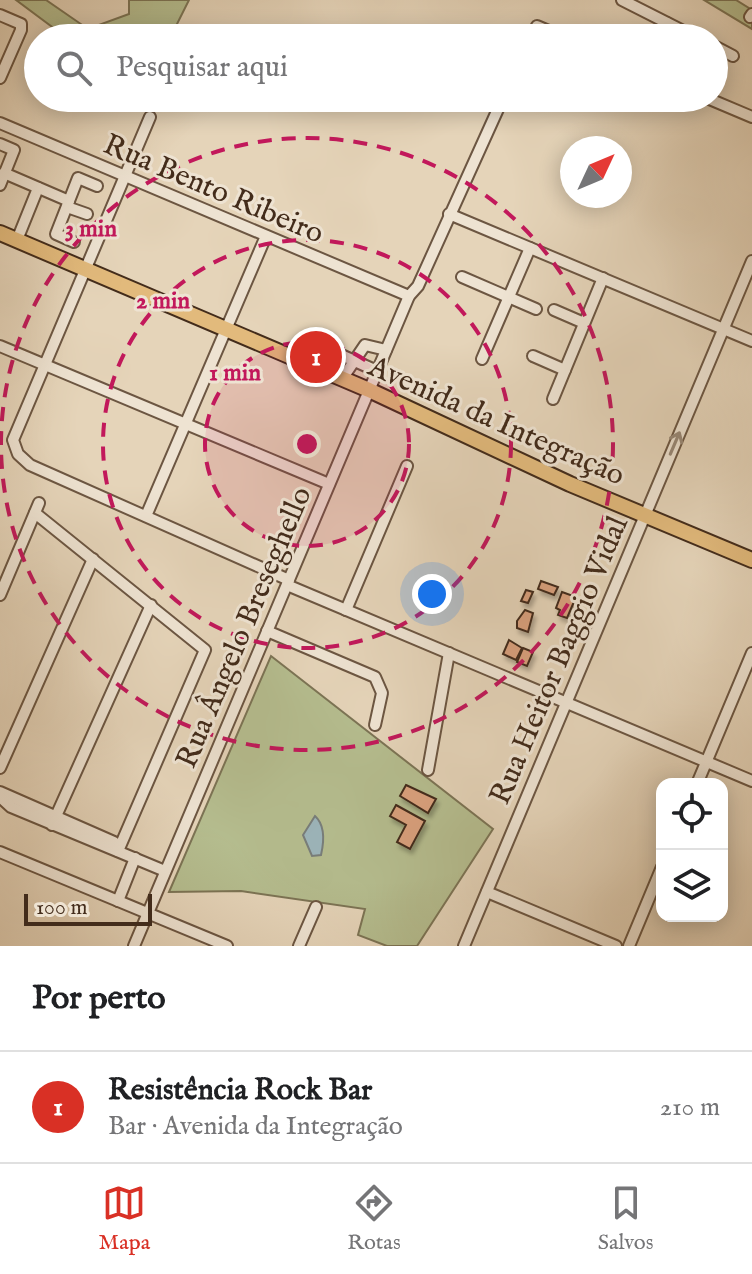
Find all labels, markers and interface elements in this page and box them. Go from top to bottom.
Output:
search box [24,24,728,112]
icon: search [52,46,96,90]
text: Pesquisar aqui [116,49,288,87]
street label: Rua Bento Ribeiro [97,126,329,253]
north arrow [560,136,632,208]
text: 3 min [65,214,117,245]
text: 2 min [136,286,190,317]
pin: 1 [290,327,342,387]
street label: Avenida da Integração [361,348,630,495]
text: 1 min [209,358,261,389]
centre of rings [293,430,321,458]
one-way arrow [668,432,683,456]
street label: Rua Ângelo Breseghello [167,481,321,774]
street label: Rua Heitor Baggio Vidal [482,510,638,811]
your location [412,574,452,614]
map controls [656,778,728,922]
button: locate [656,778,728,850]
button: layers [656,850,728,922]
scale bar [24,890,152,926]
text: 100 m [36,894,88,922]
text: Por perto [32,977,166,1020]
text: Resistência Rock Bar [108,1072,372,1110]
text: 1 [53,1091,63,1124]
text: 210 m [660,1091,720,1124]
text: Bar · Avenida da Integração [108,1110,403,1143]
tab: Mapa [99,1181,150,1257]
tab: Rotas [347,1181,401,1257]
tab: Salvos [598,1181,653,1257]

